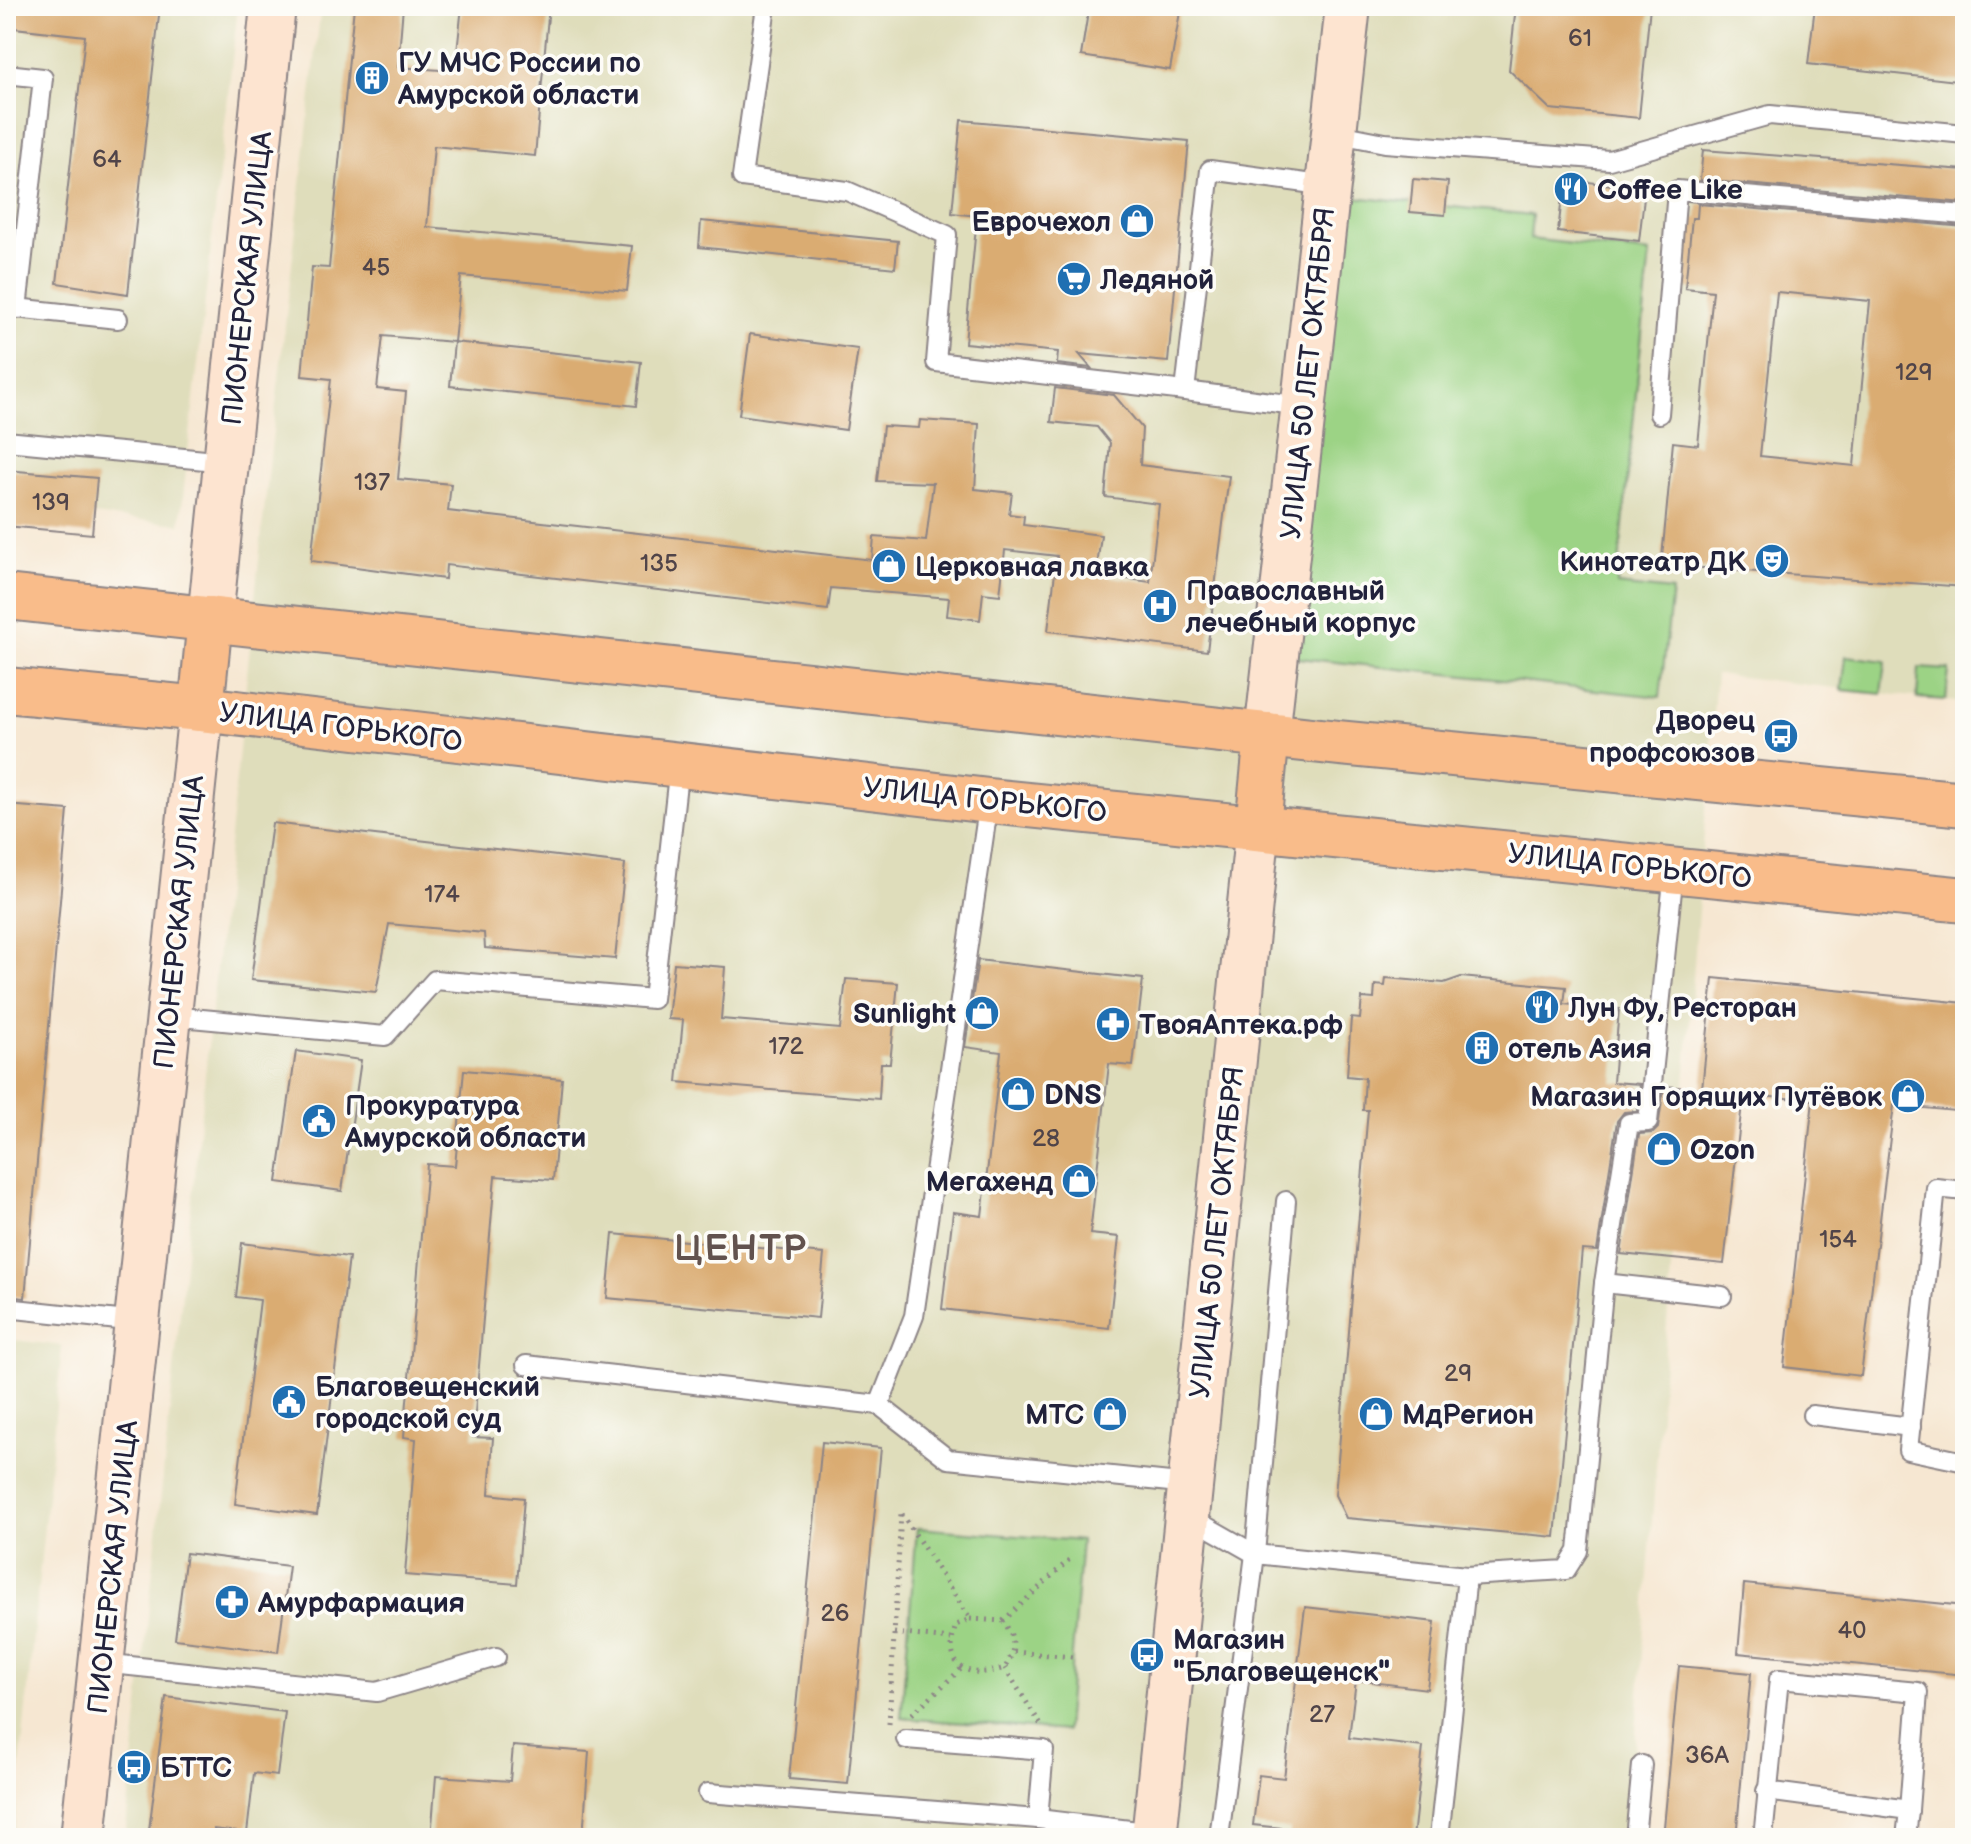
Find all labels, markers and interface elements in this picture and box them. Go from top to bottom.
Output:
house number: 61 [1568,24,1592,53]
place label: ГУ МЧС России по Амурской области [397,47,641,112]
building icon: ГУ МЧС России по Амурской области [353,59,391,97]
street label: ПИОНЕРСКАЯ УЛИЦА [216,129,279,426]
house number: 64 [92,145,122,174]
restaurant icon: Coffee Like [1552,170,1590,208]
place label: Coffee Like [1597,174,1743,207]
shop icon: Еврочехол [1118,202,1156,240]
place label: Еврочехол [972,206,1111,239]
street label: УЛИЦА 50 ЛЕТ ОКТЯБРЯ [1275,206,1342,541]
house number: 45 [362,253,390,282]
supermarket icon: Ледяной [1055,260,1093,298]
place label: Ледяной [1099,264,1214,297]
house number: 129 [1895,358,1933,387]
house number: 137 [354,468,390,497]
house number: 139 [32,488,70,517]
theatre icon: Кинотеатр ДК [1753,542,1791,580]
place label: Кинотеатр ДК [1560,546,1746,579]
shop icon: Церковная лавка [870,547,908,585]
house number: 135 [640,549,678,578]
place label: Церковная лавка [915,551,1150,584]
place label: Православный лечебный корпус [1185,575,1416,640]
hospital icon: Православный лечебный корпус [1141,587,1179,625]
street label: УЛИЦА ГОРЬКОГО [217,696,464,759]
place label: Дворец профсоюзов [1589,705,1755,770]
bus stop icon: Дворец профсоюзов [1762,717,1800,755]
street label: УЛИЦА ГОРЬКОГО [861,771,1108,830]
street label: ПИОНЕРСКАЯ УЛИЦА [148,773,211,1070]
street label: УЛИЦА ГОРЬКОГО [1506,837,1753,896]
house number: 174 [424,880,460,909]
restaurant icon: Лун Фу, Ресторан [1523,988,1561,1026]
place label: Лун Фу, Ресторан [1567,992,1797,1025]
shop icon: Sunlight [963,994,1001,1032]
place label: Sunlight [853,998,956,1031]
pharmacy icon: ТвояАптека.рф [1094,1005,1132,1043]
place label: ТвояАптека.рф [1139,1009,1343,1042]
building icon: отель Азия [1463,1029,1501,1067]
house number: 172 [768,1032,804,1061]
place label: отель Азия [1508,1033,1652,1066]
street label: УЛИЦА 50 ЛЕТ ОКТЯБРЯ [1184,1065,1251,1400]
shop icon: DNS [999,1075,1037,1113]
shop icon: Магазин Горящих Путёвок [1889,1077,1927,1115]
place label: DNS [1044,1079,1102,1112]
place label: Магазин Горящих Путёвок [1530,1081,1883,1114]
place label: Прокуратура Амурской области [344,1090,586,1155]
public building icon: Прокуратура Амурской области [300,1102,338,1140]
house number: 28 [1032,1124,1060,1153]
shop icon: Ozon [1645,1130,1683,1168]
place label: Ozon [1690,1134,1755,1167]
shop icon: Мегахенд [1060,1162,1098,1200]
place label: Мегахенд [926,1166,1053,1199]
house number: 154 [1819,1225,1857,1254]
district label: ЦЕНТР [674,1228,808,1271]
house number: 29 [1444,1359,1472,1388]
place label: Благовещенский городской суд [315,1371,540,1436]
public building icon: Благовещенский городской суд [270,1383,308,1421]
shop icon: МТС [1091,1395,1129,1433]
shop icon: МдРегион [1357,1395,1395,1433]
place label: МТС [1025,1399,1085,1432]
place label: МдРегион [1402,1399,1534,1432]
street label: ПИОНЕРСКАЯ УЛИЦА [82,1418,145,1715]
pharmacy icon: Амурфармация [213,1583,251,1621]
place label: Амурфармация [257,1587,465,1620]
house number: 26 [821,1599,849,1628]
house number: 40 [1838,1616,1866,1645]
place label: Магазин "Благовещенск" [1173,1624,1390,1689]
bus stop icon: Магазин "Благовещенск" [1128,1636,1166,1674]
house number: 27 [1309,1700,1335,1729]
house number: 36А [1685,1741,1729,1770]
bus stop icon: БТТС [115,1748,153,1786]
place label: БТТС [160,1752,232,1785]

